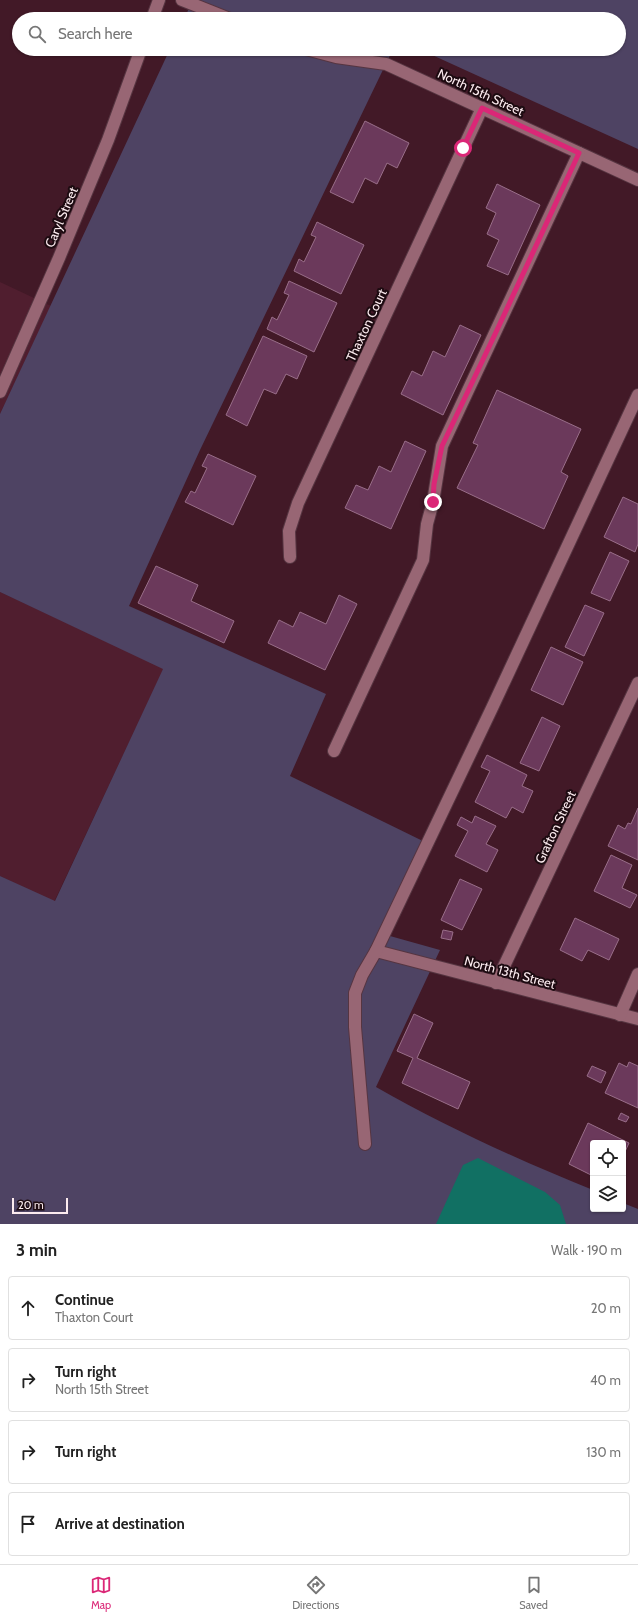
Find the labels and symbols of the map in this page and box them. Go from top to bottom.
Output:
street label: North 15th Street [435,65,527,119]
route start [454,139,472,157]
street label: Caryl Street [41,184,81,250]
street label: Thaxton Court [342,286,390,364]
route end [424,493,442,511]
street label: Grafton Street [531,788,579,866]
street label: North 13th Street [463,952,558,992]
scale bar [12,1196,68,1215]

